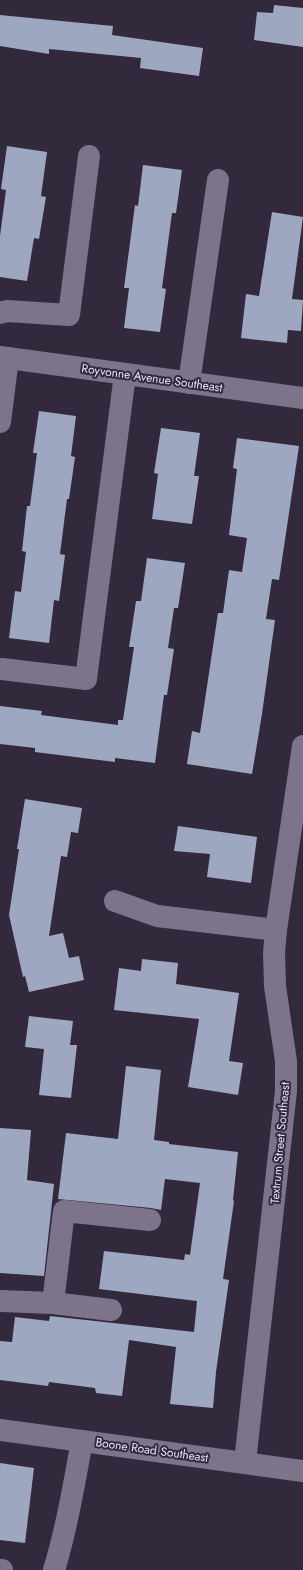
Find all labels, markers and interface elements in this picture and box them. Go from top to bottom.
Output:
street label: Royvonne Avenue Southeast [80,359,224,397]
street label: Textrum Street Southeast [266,1081,294,1205]
street label: Boone Road Southeast [94,1433,210,1467]

